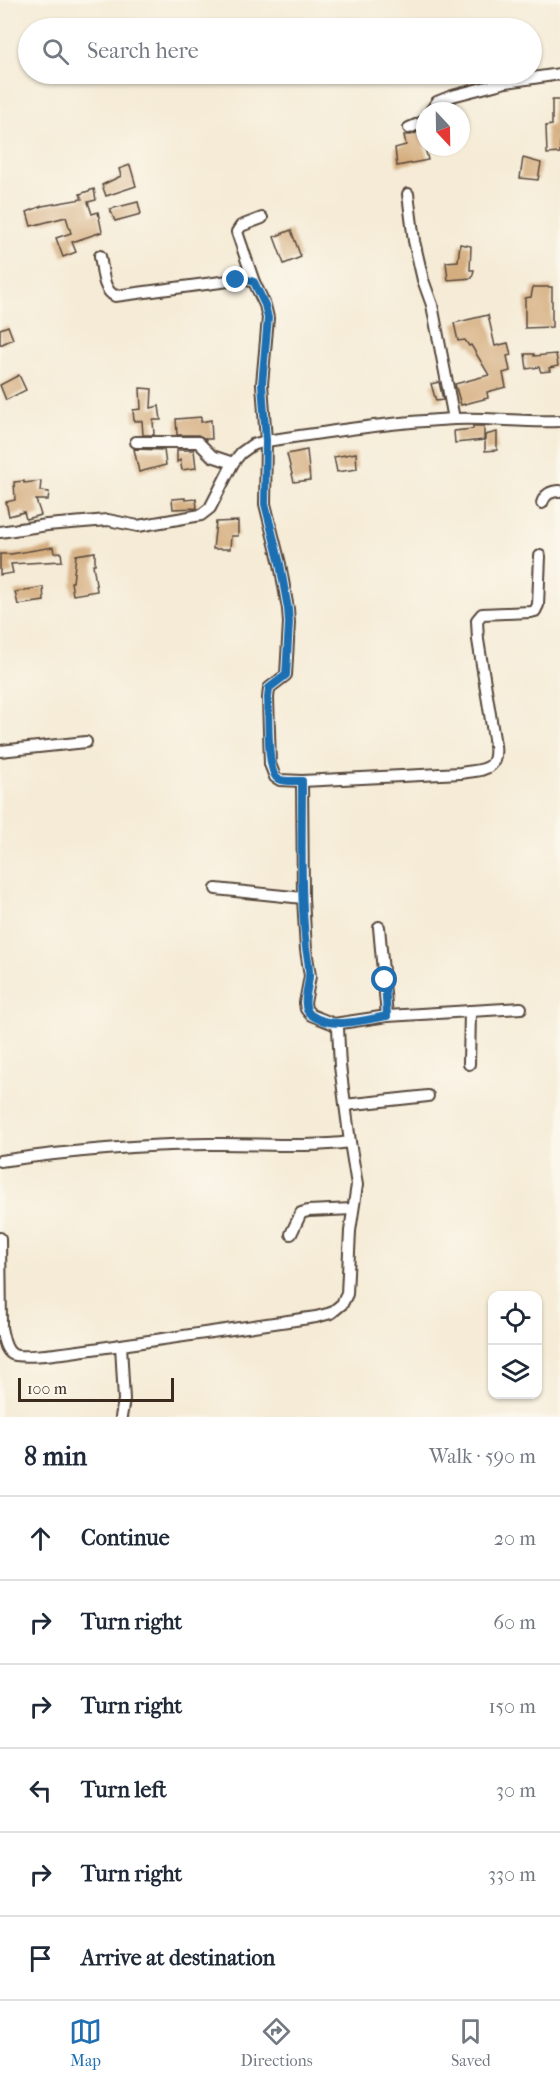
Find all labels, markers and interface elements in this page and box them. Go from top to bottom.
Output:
search box [18,18,542,84]
icon: search [39,35,72,68]
text: Search here [87,38,199,64]
north arrow [416,102,470,156]
route end [222,266,248,292]
route start [371,966,397,992]
map controls [488,1291,542,1399]
button: locate [488,1291,542,1345]
button: layers [488,1345,542,1399]
scale bar [18,1375,174,1402]
text: 100 m [27,1379,67,1398]
text: 8 min [24,1441,87,1472]
text: Walk · 590 m [429,1445,536,1468]
icon: ahead [24,1522,57,1555]
text: Continue [81,1525,170,1551]
text: 20 m [494,1527,536,1550]
icon: right [24,1606,57,1639]
text: Turn right [81,1609,182,1635]
text: 60 m [493,1611,536,1634]
icon: right [24,1690,57,1723]
text: Turn right [81,1693,182,1719]
text: 150 m [488,1695,536,1718]
icon: left [24,1774,57,1807]
text: Turn left [81,1777,167,1803]
text: 30 m [496,1779,536,1802]
icon: right [24,1858,57,1891]
text: Turn right [81,1861,182,1887]
text: 330 m [488,1863,536,1886]
icon: arrive [24,1942,57,1975]
text: Arrive at destination [81,1945,275,1971]
tab: Map [69,2015,102,2070]
tab: Directions [241,2015,313,2070]
tab: Saved [451,2015,491,2070]

